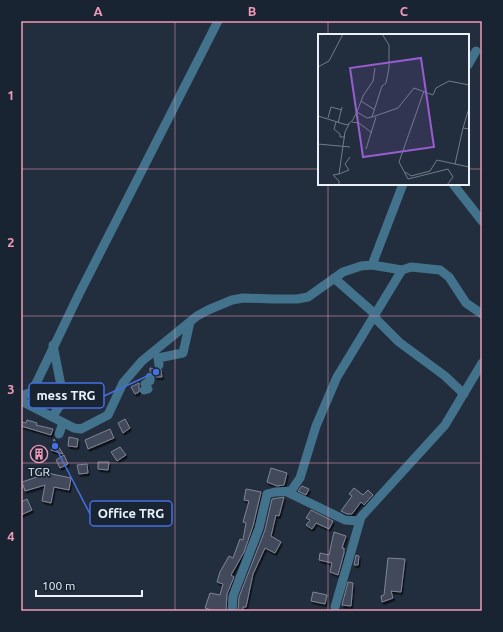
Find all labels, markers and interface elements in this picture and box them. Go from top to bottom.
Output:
text: A [93,4,103,18]
text: B [248,4,257,18]
text: C [400,4,409,18]
inset map [318,34,469,185]
text: 1 [7,88,15,102]
text: 2 [7,235,15,249]
text: 3 [7,382,15,396]
callout: mess TRG [29,383,104,408]
text: mess TRG [36,388,96,402]
building icon: TGR [29,444,49,464]
place label: TGR [28,465,50,478]
callout: Office TRG [90,501,172,526]
text: Office TRG [98,506,164,520]
text: 4 [7,529,15,543]
scale bar [36,572,142,598]
text: 100 m [42,579,75,592]

